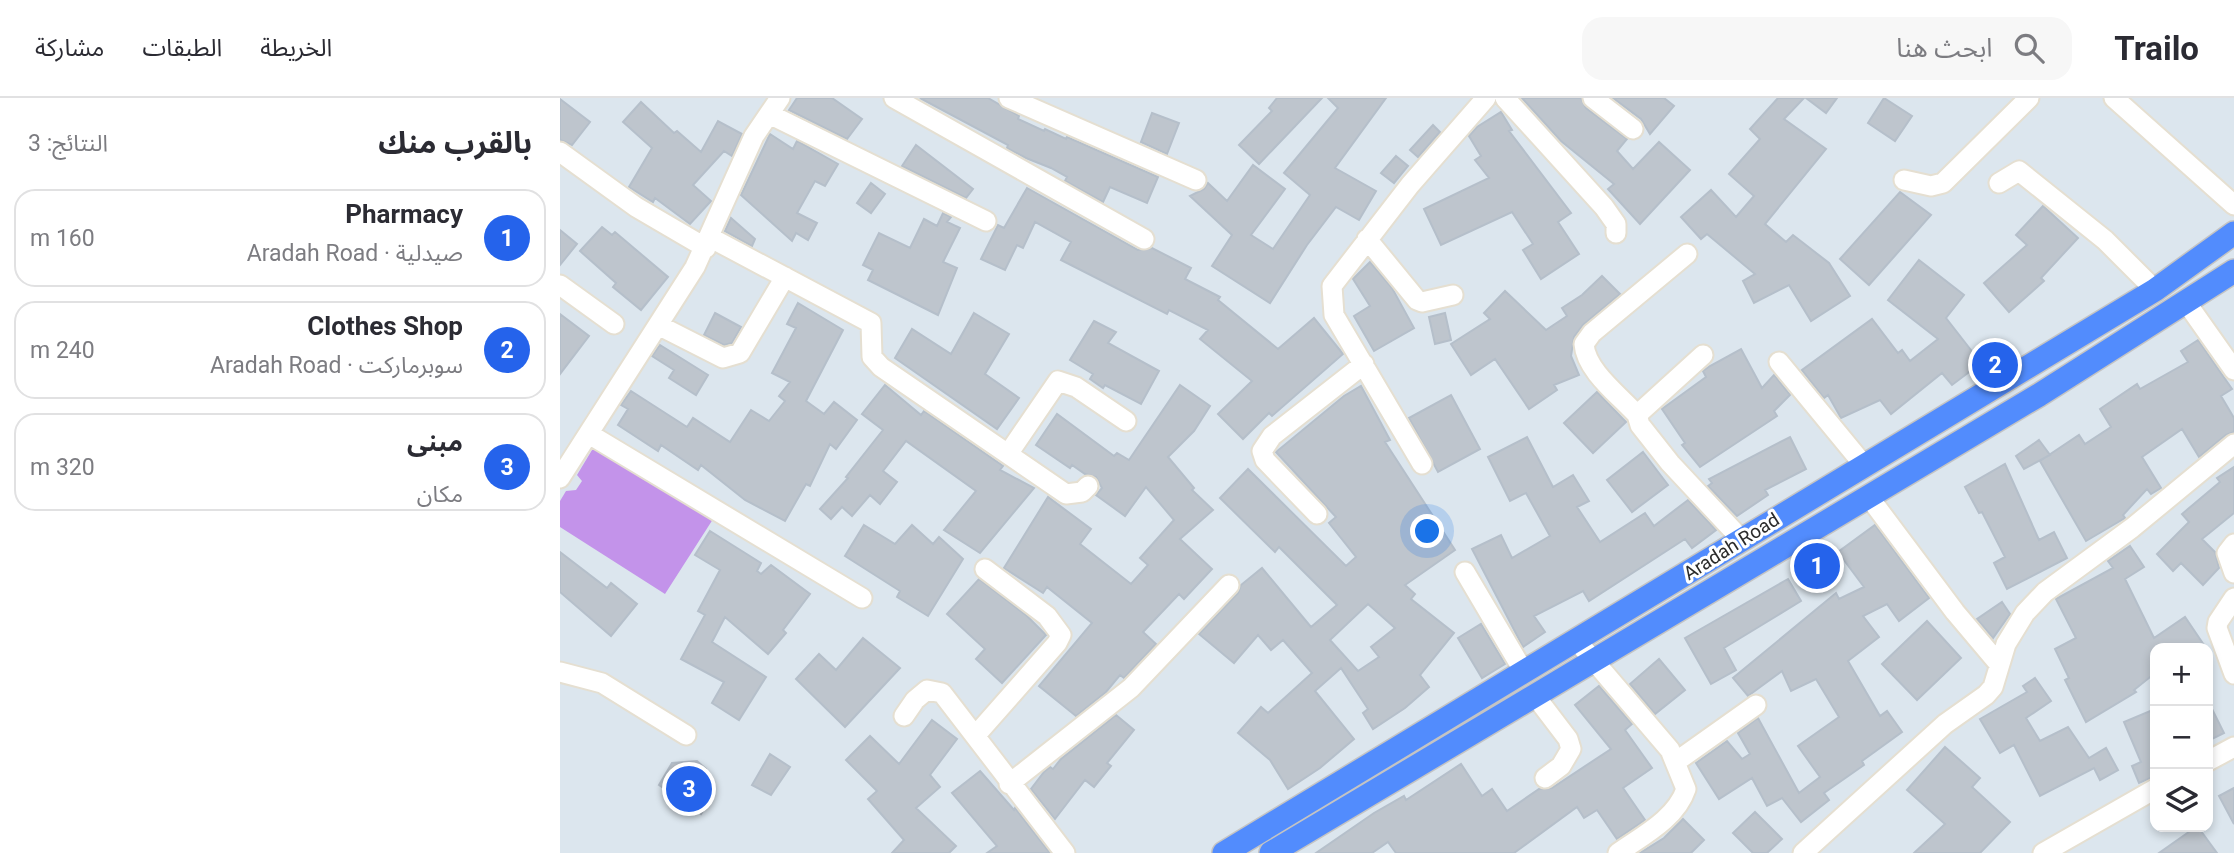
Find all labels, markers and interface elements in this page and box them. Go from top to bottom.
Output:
search box [1582,17,2072,80]
icon: search [2010,29,2048,67]
text: Trailo [2114,29,2199,68]
text: ابحث هنا [1896,33,1992,63]
text: مشاركة [35,34,104,62]
text: الطبقات [142,34,222,62]
text: الخريطة [260,34,332,62]
text: بالقرب منك [378,125,532,160]
text: النتائج: 3 [28,130,108,157]
text: Pharmacy [345,199,463,229]
text: 160 m [30,225,95,252]
text: 1 [500,225,514,252]
text: صيدلية · Aradah Road [247,240,463,267]
text: Clothes Shop [307,311,463,341]
text: 240 m [30,337,95,364]
text: 2 [500,337,514,364]
pin: 2 [1972,339,2018,391]
text: سوبرماركت · Aradah Road [210,352,463,379]
text: مبنى [407,427,463,457]
text: 320 m [30,454,95,481]
text: 3 [500,454,514,481]
text: مكان [417,481,463,508]
street label: Aradah Road [1679,508,1783,585]
your location [1410,514,1444,548]
pin: 1 [1794,540,1840,592]
map controls [2150,643,2213,832]
button: + [2150,643,2213,706]
button: − [2150,706,2213,769]
pin: 3 [666,763,712,815]
button: layers [2150,769,2213,832]

